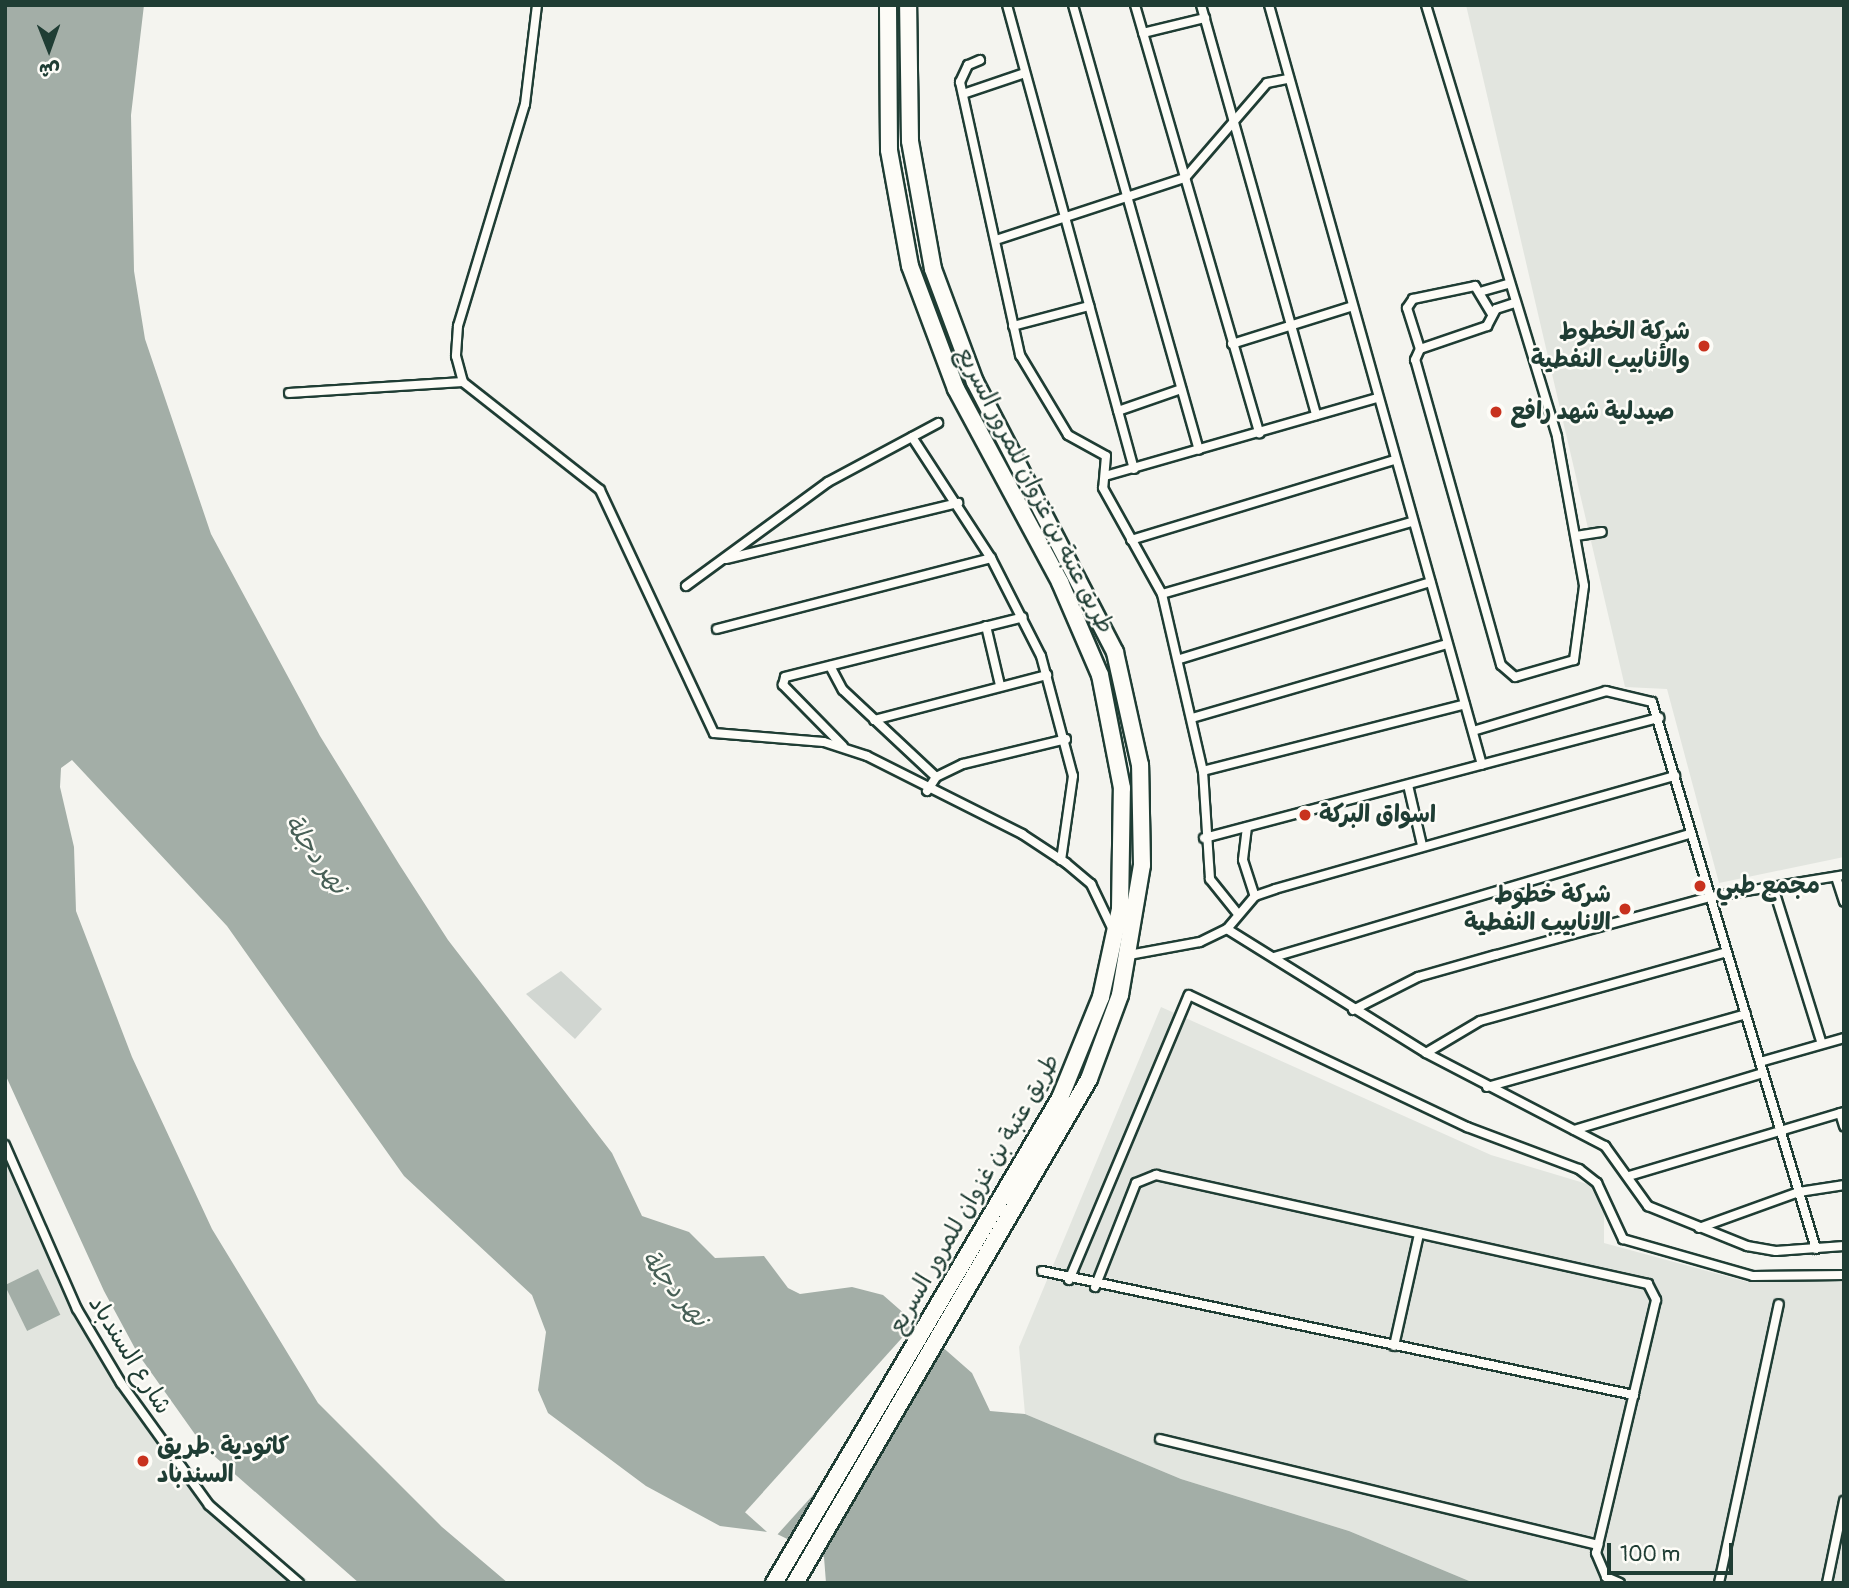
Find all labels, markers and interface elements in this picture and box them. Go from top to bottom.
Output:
north arrow [14,14,84,84]
text: ش [39,58,60,82]
place label: شركة الخطوط والأنابيب النفطية [1531,318,1690,374]
marker: شركة الخطوط والأنابيب النفطية [1696,338,1712,354]
street label: طريق عتبة بن غزوان للمرور السريع [950,342,1120,638]
place label: صيدلية شهد رافع [1510,398,1675,426]
marker: صيدلية شهد رافع [1488,404,1504,420]
place label: اسواق البركة [1319,801,1436,829]
marker: اسواق البركة [1297,807,1313,823]
water label: نهر دجلة [276,809,354,901]
place label: مجمع طبي [1716,872,1820,900]
marker: مجمع طبي [1690,876,1710,896]
place label: شركة خطوط الانابيب النفطية [1464,881,1611,937]
marker: شركة خطوط الانابيب النفطية [1617,901,1633,917]
street label: طريق عتبة بن غزوان للمرور السريع [882,1049,1066,1339]
water label: نهر دجلة [634,1244,714,1334]
street label: شارع السندباد [82,1290,178,1420]
place label: كاثودية .طريق السندباد [157,1433,289,1489]
marker: كاثودية .طريق السندباد [135,1453,151,1469]
scale bar [1611,1528,1737,1572]
text: 100 m [1620,1541,1680,1568]

